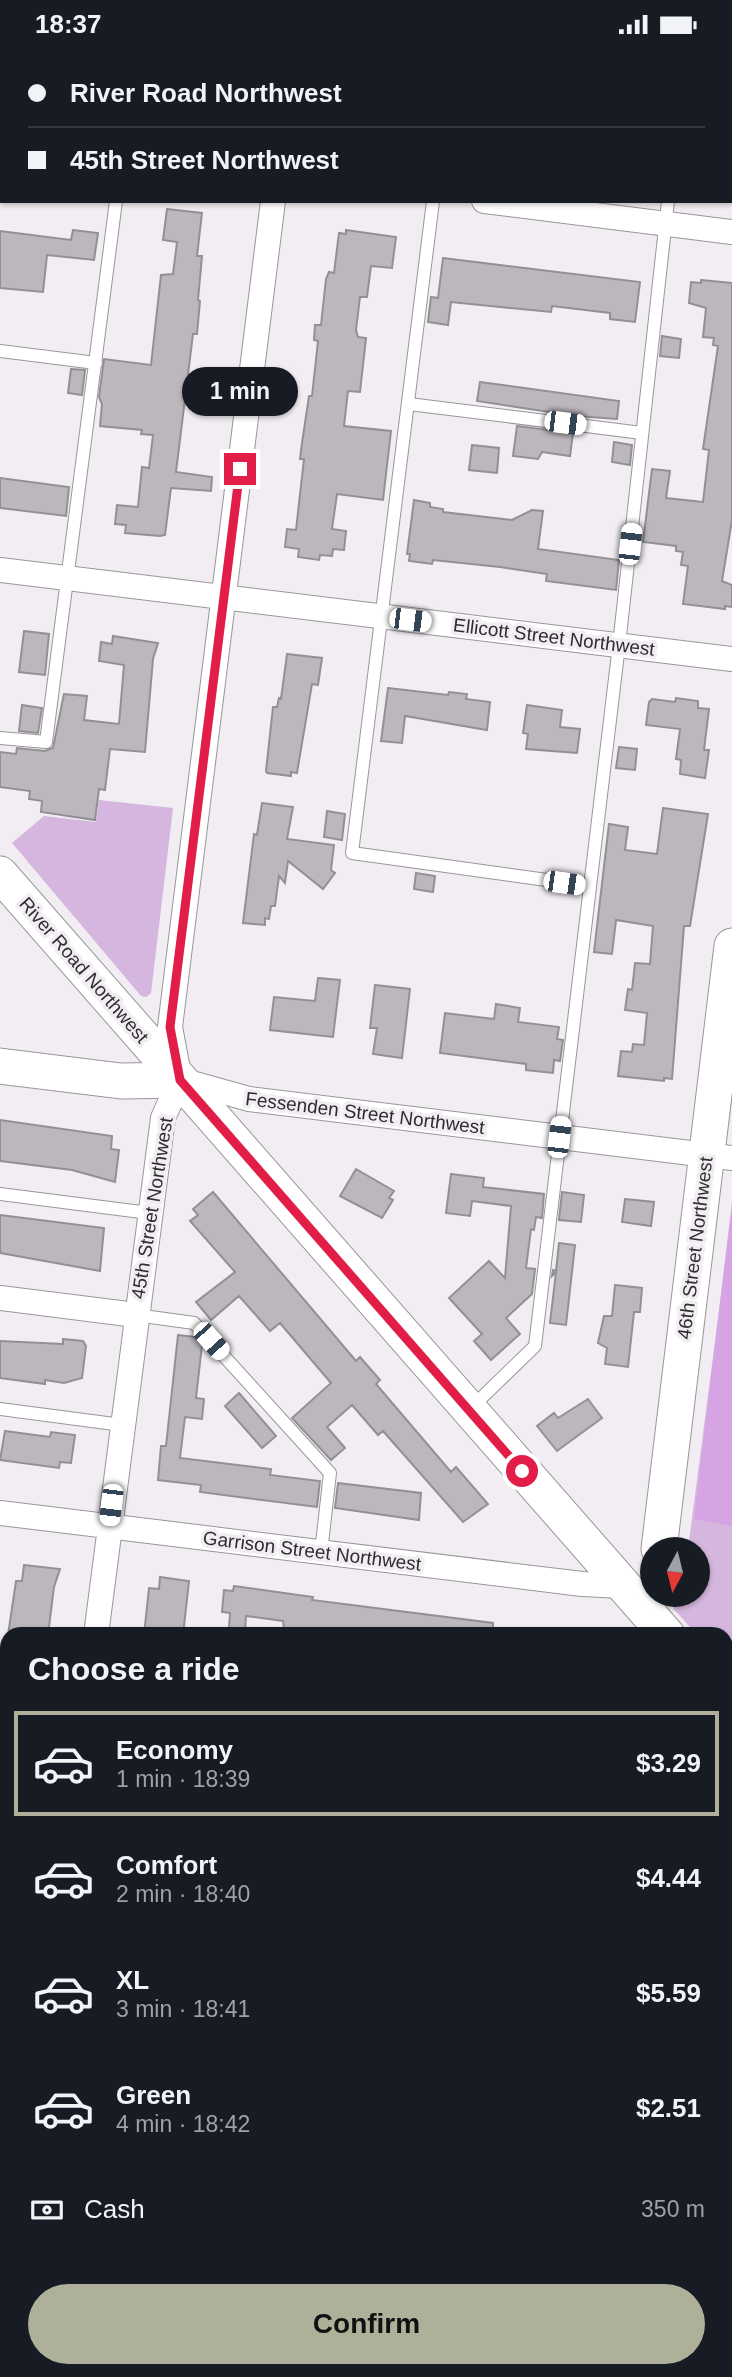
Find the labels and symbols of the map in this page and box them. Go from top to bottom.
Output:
callout: 1 min [182,367,298,417]
car [543,410,588,436]
route end [224,453,256,485]
car [618,522,643,566]
car [388,607,433,633]
street label: Ellicott Street Northwest [452,614,657,660]
car [542,870,587,896]
street label: River Road Northwest [15,893,153,1048]
street label: Fessenden Street Northwest [244,1088,486,1138]
street label: 45th Street Northwest [127,1115,177,1300]
car [547,1115,572,1159]
street label: 46th Street Northwest [673,1155,717,1340]
car [190,1318,233,1364]
route start [506,1455,538,1487]
car [99,1483,124,1527]
street label: Garrison Street Northwest [202,1527,423,1575]
north arrow [640,1537,710,1607]

